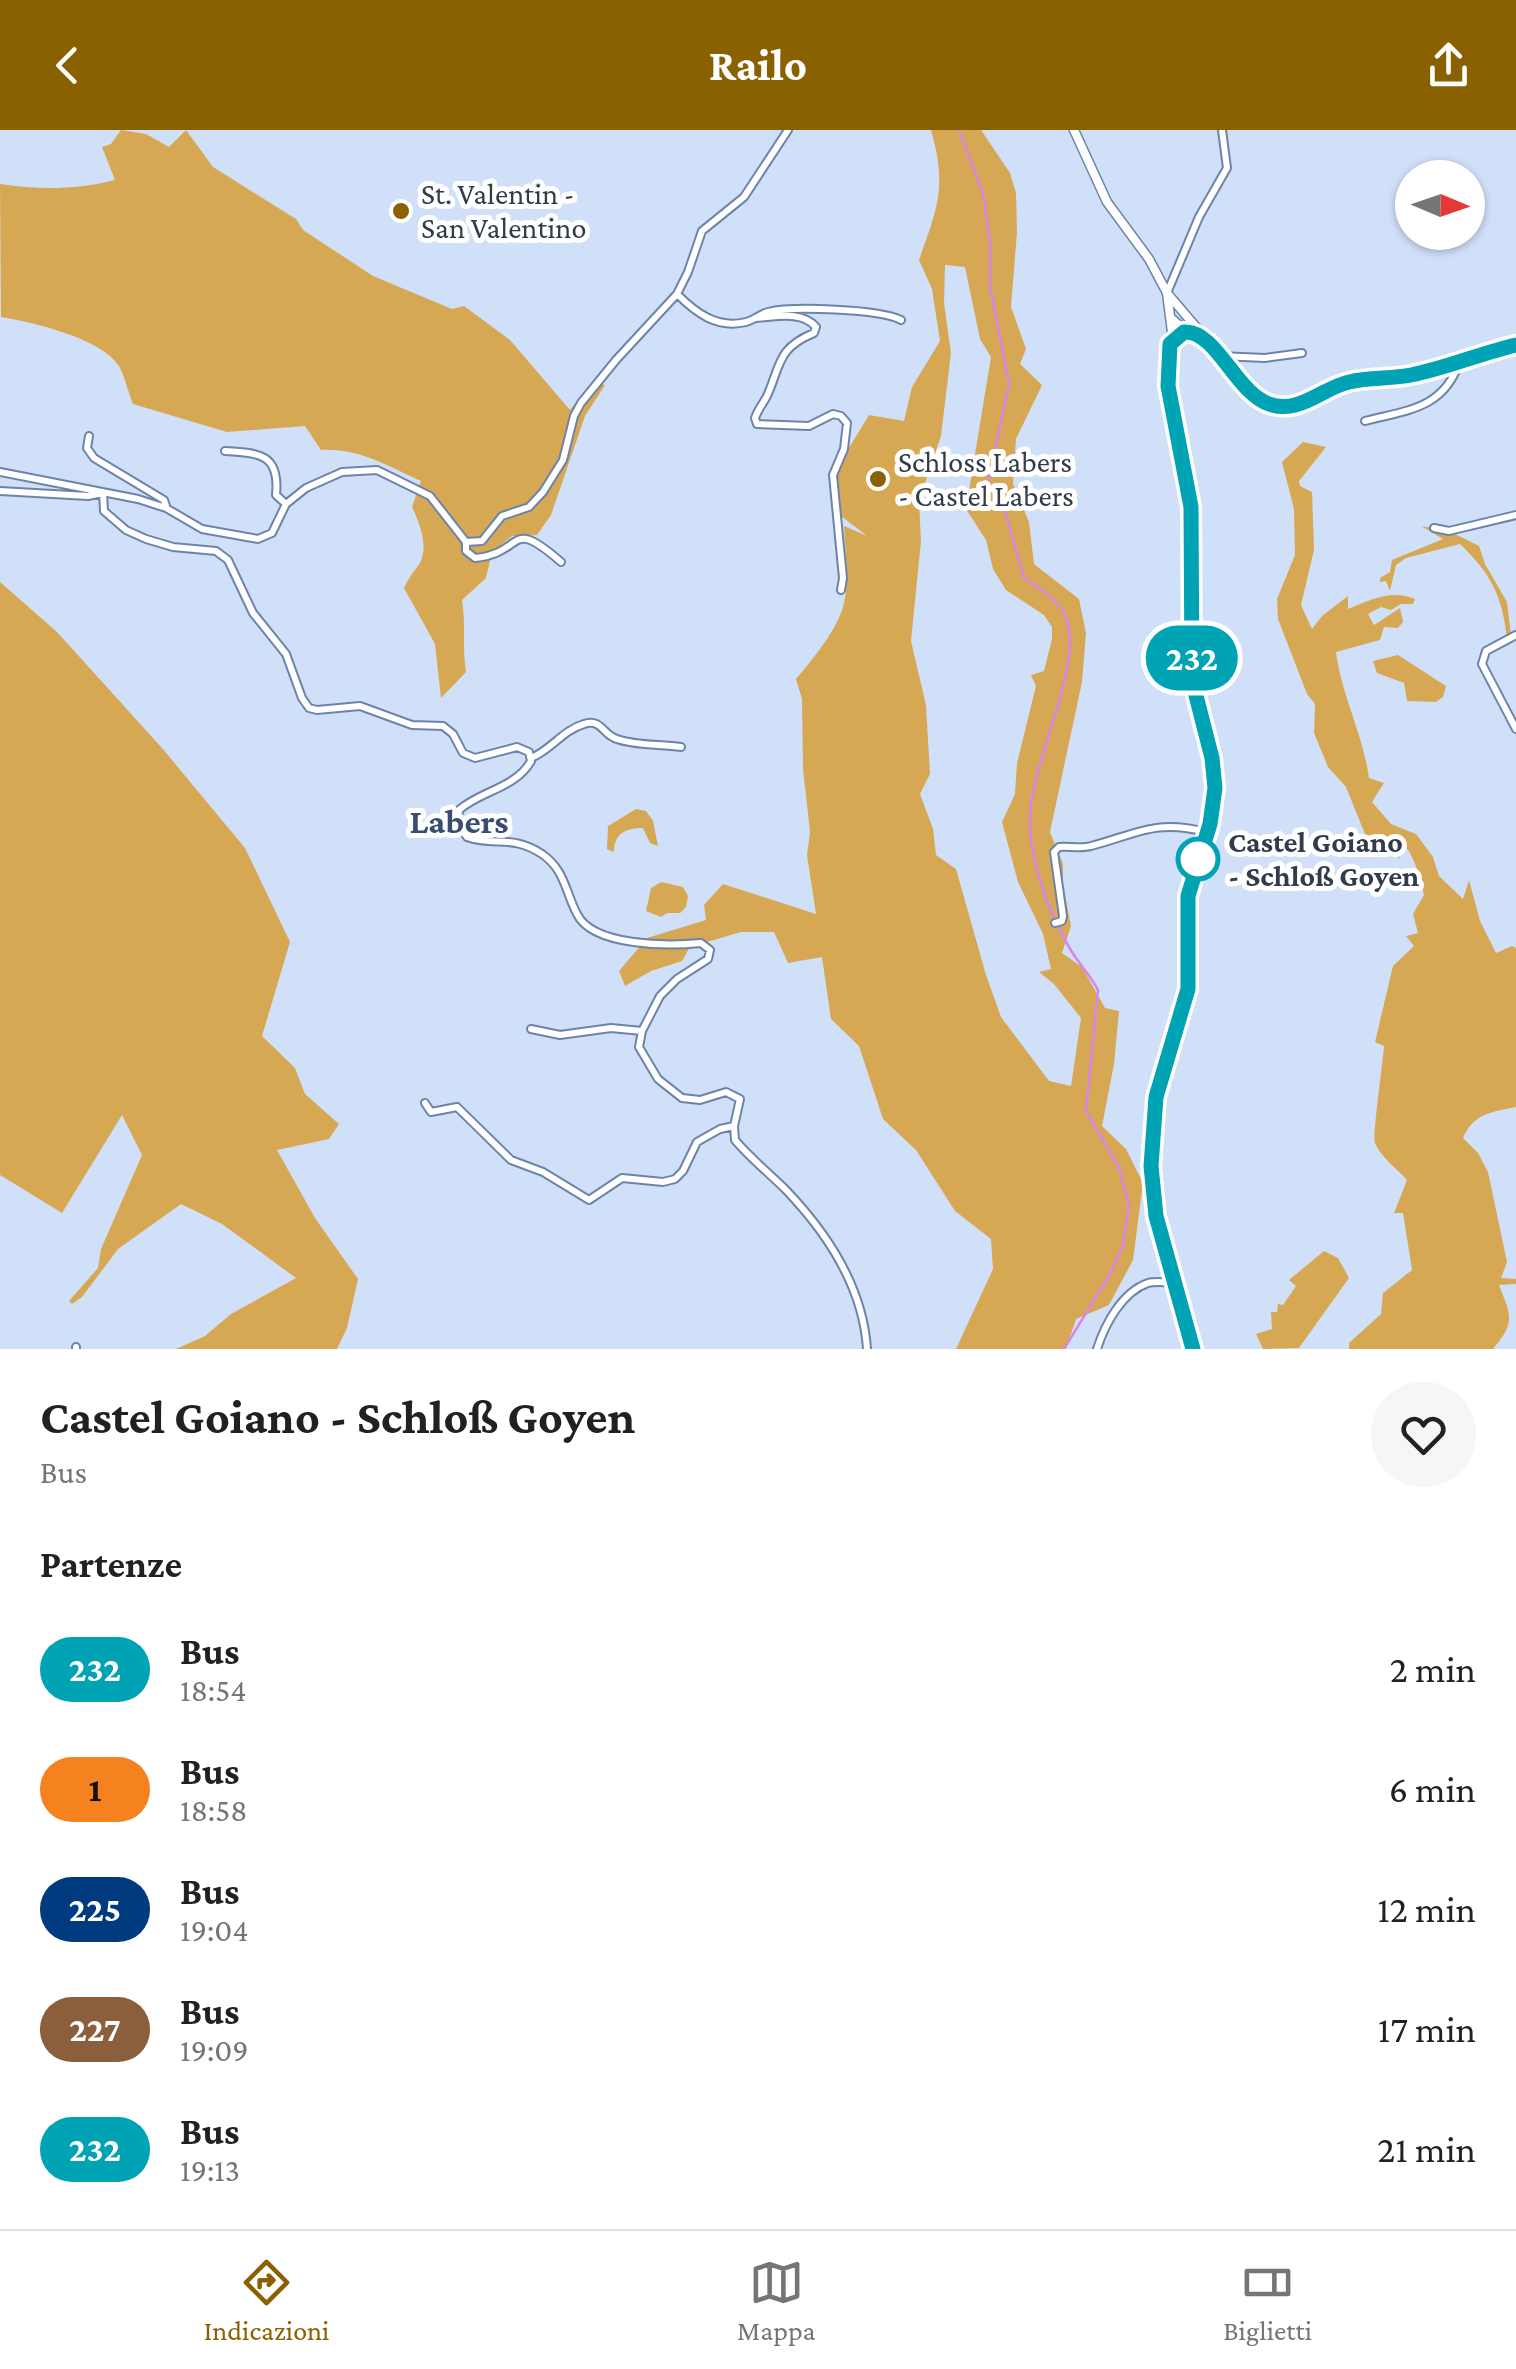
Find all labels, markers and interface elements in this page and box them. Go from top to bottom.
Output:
icon: back [40,38,95,93]
icon: share [1421,38,1476,93]
text: Railo [709,40,807,90]
north arrow [1395,160,1485,250]
map controls [1395,160,1485,250]
place label: St. Valentin - San Valentino [421,177,586,244]
marker: St. Valentin - San Valentino [390,200,412,222]
place label: Schloss Labers - Castel Labers [898,445,1074,512]
marker: Schloss Labers - Castel Labers [867,468,889,490]
line badge: 232 [1134,626,1250,690]
text: 232 [1166,639,1218,678]
district label: Labers [409,802,509,841]
place label: Castel Goiano - Schloß Goyen [1228,825,1419,892]
marker: Castel Goiano - Schloß Goyen [1177,838,1219,880]
button: heart [1371,1382,1476,1487]
text: Castel Goiano - Schloß Goyen [40,1390,635,1443]
text: Bus [40,1454,87,1490]
text: Partenze [40,1543,182,1585]
text: Bus [180,1630,239,1672]
text: 2 min [1390,1648,1476,1690]
text: 232 [69,1650,121,1689]
text: 18:54 [180,1672,247,1708]
text: Bus [180,1750,239,1792]
text: 6 min [1389,1768,1476,1810]
text: 1 [88,1770,102,1809]
text: 18:58 [180,1792,247,1828]
text: Bus [180,1870,239,1912]
text: 12 min [1377,1888,1476,1930]
text: 225 [69,1890,121,1929]
text: 19:04 [180,1912,249,1948]
text: Bus [180,1990,239,2032]
text: 17 min [1378,2008,1476,2050]
text: 227 [69,2010,121,2049]
text: 19:09 [180,2032,249,2068]
text: Bus [180,2110,239,2152]
text: 21 min [1377,2128,1476,2170]
text: 232 [69,2130,121,2169]
text: 19:13 [180,2152,240,2188]
tab: Indicazioni [204,2255,329,2346]
tab: Mappa [737,2255,816,2346]
tab: Biglietti [1223,2255,1312,2346]

